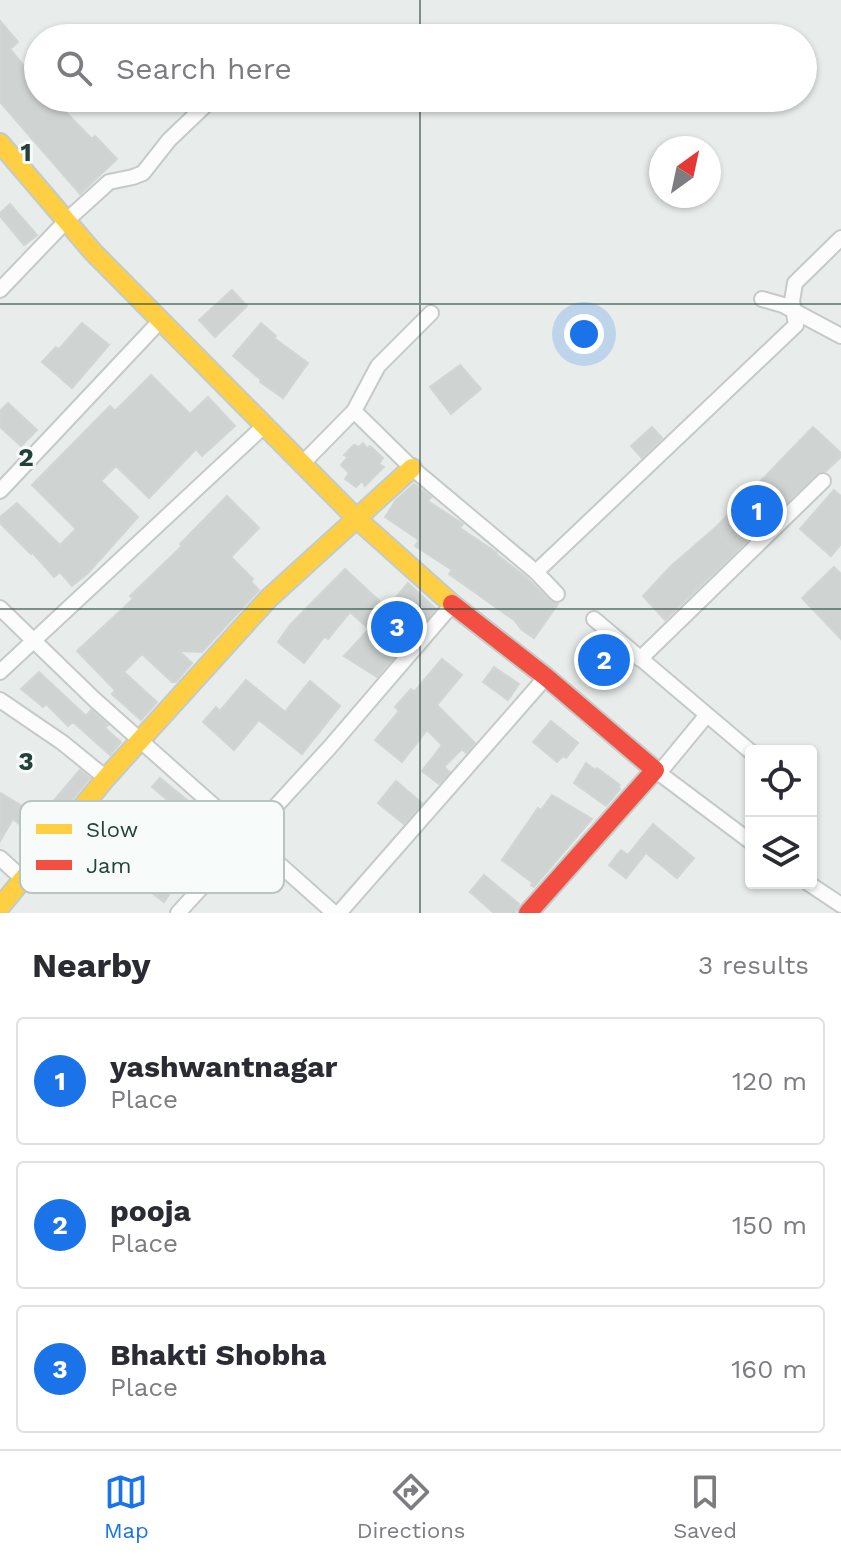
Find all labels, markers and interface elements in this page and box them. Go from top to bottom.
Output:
search box [24,24,817,112]
icon: search [52,46,96,90]
text: Search here [116,51,292,86]
north arrow [649,136,721,208]
text: 1 [20,137,32,167]
your location [564,314,604,354]
text: 2 [18,442,34,472]
pin: 1 [731,481,783,541]
pin: 3 [371,597,423,657]
pin: 2 [578,630,630,690]
map controls [745,745,817,889]
button: locate [745,745,817,817]
text: 3 [18,746,34,776]
legend [20,801,284,893]
text: Slow [86,817,138,842]
button: layers [745,817,817,889]
text: Jam [86,853,131,878]
text: Nearby [32,945,151,985]
text: 3 results [698,950,809,980]
text: yashwantnagar [110,1049,337,1084]
text: 1 [54,1066,66,1096]
text: 120 m [732,1066,807,1096]
text: Place [110,1084,178,1114]
text: pooja [110,1193,191,1228]
text: 2 [52,1210,68,1240]
text: 150 m [732,1210,807,1240]
text: Place [110,1228,178,1258]
text: Bhakti Shobha [110,1337,326,1372]
text: 3 [52,1354,68,1384]
text: 160 m [731,1354,807,1384]
text: Place [110,1372,178,1402]
tab: Map [104,1470,149,1543]
tab: Directions [357,1470,465,1543]
tab: Saved [673,1470,737,1543]

